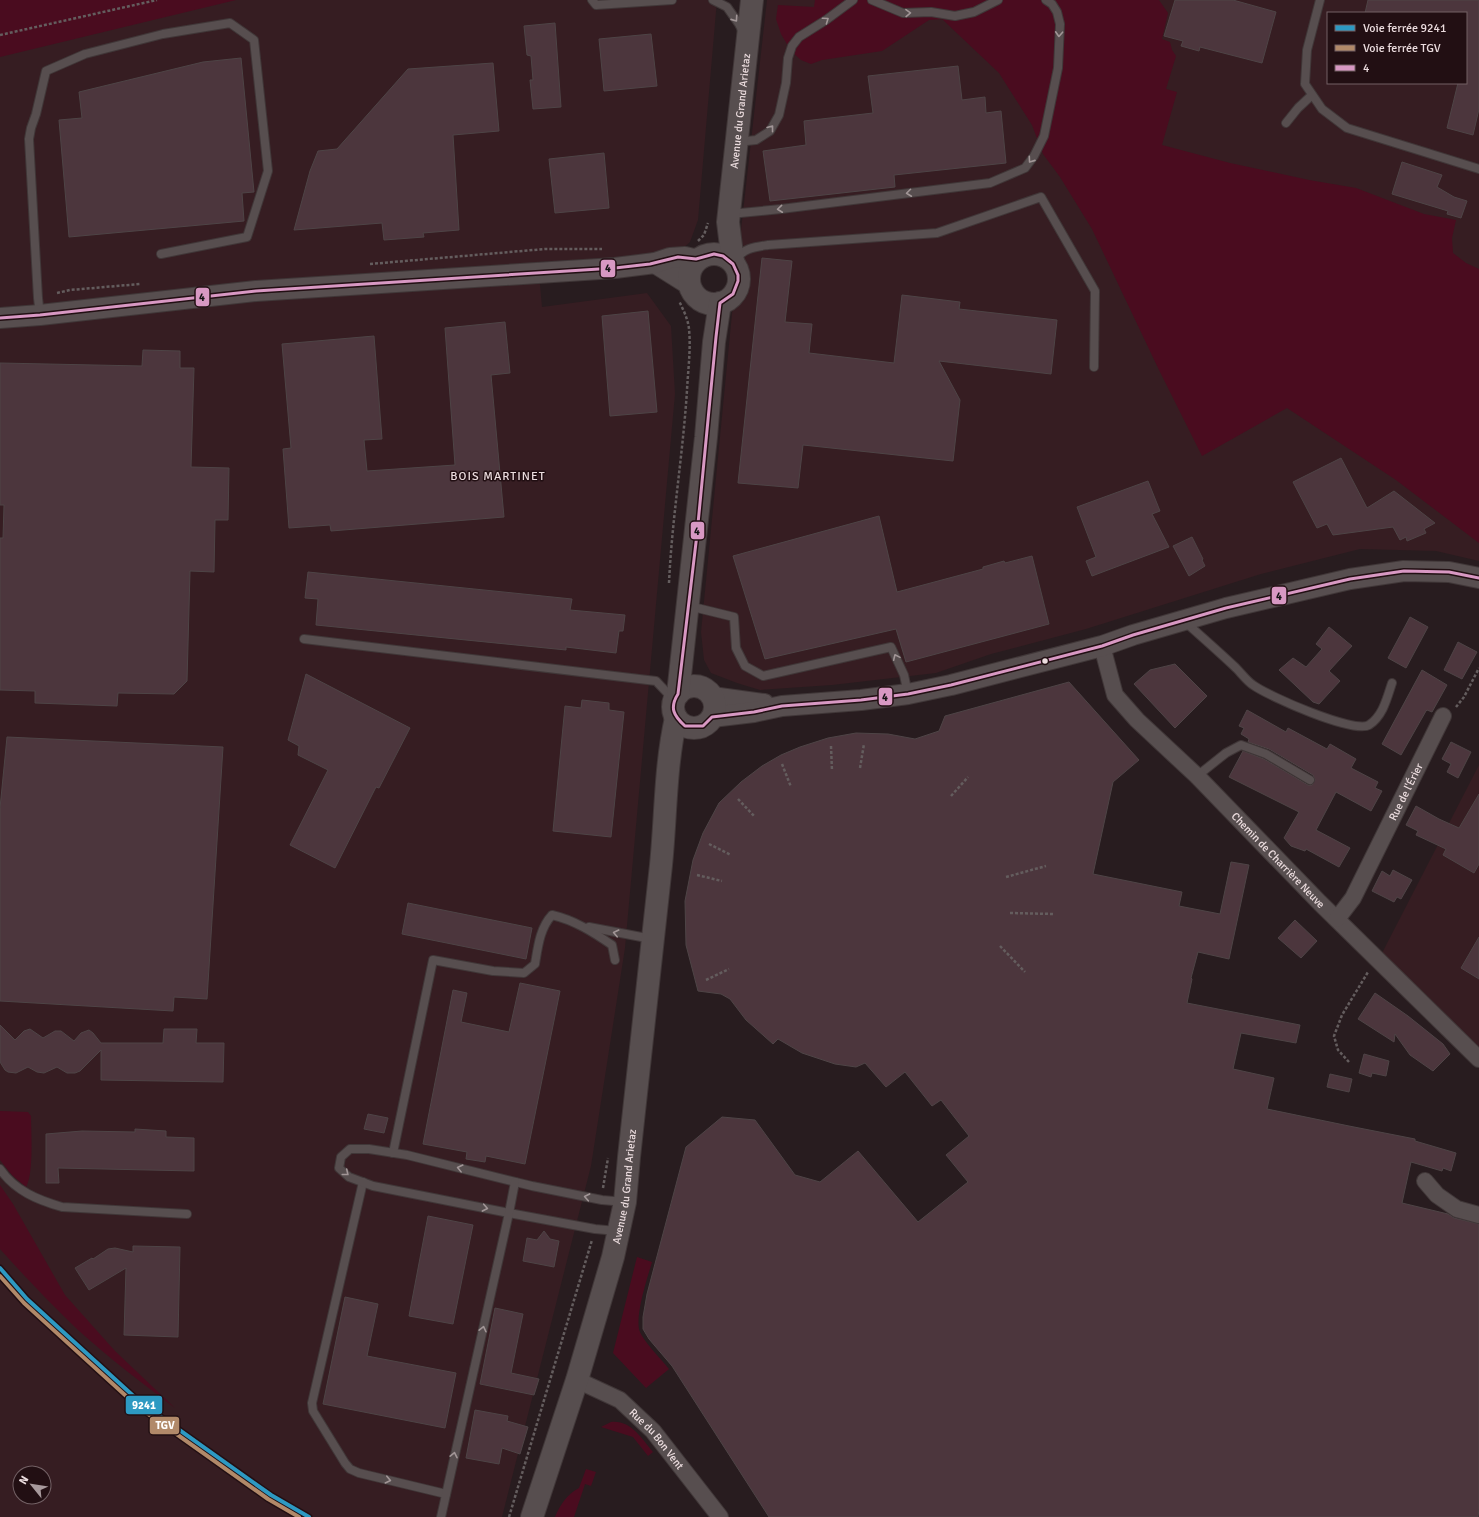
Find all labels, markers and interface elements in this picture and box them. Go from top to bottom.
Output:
one-way arrow [906,9,912,17]
legend [1327,12,1467,84]
one-way arrow [730,15,738,22]
one-way arrow [822,17,829,25]
text: Voie ferrée 9241 [1363,21,1447,36]
one-way arrow [1055,31,1064,37]
text: Voie ferrée TGV [1363,41,1441,56]
street label: Avenue du Grand Arietaz [727,53,753,169]
text: 4 [1363,61,1370,76]
one-way arrow [766,126,773,133]
one-way arrow [1029,155,1036,162]
one-way arrow [906,188,912,197]
one-way arrow [777,204,783,213]
line badge: 4 [600,259,616,278]
text: 4 [605,262,611,275]
line badge: 4 [195,287,210,307]
text: 4 [199,291,205,304]
district label: BOIS MARTINET [450,469,546,484]
line badge: 4 [690,521,705,540]
text: 4 [694,525,700,538]
line badge: 4 [1271,586,1287,605]
text: 4 [1276,590,1282,603]
one-way arrow [893,653,901,661]
unlabelled marker [1040,656,1050,666]
line badge: 4 [878,687,893,706]
text: 4 [882,691,888,704]
street label: Rue de l'Érier [1386,761,1425,822]
street label: Chemin de Charrière Neuve [1229,809,1328,911]
one-way arrow [613,929,619,937]
street label: Avenue du Grand Arietaz [610,1128,639,1245]
one-way arrow [457,1164,464,1173]
one-way arrow [341,1169,349,1176]
one-way arrow [584,1194,590,1202]
one-way arrow [481,1204,488,1212]
one-way arrow [478,1325,486,1332]
line badge: 9241 [125,1395,163,1415]
text: 9241 [132,1399,156,1412]
street label: Rue du Bon Vent [627,1406,687,1472]
line badge: TGV [149,1416,180,1435]
text: TGV [155,1419,175,1432]
one-way arrow [449,1452,457,1459]
north arrow [12,1465,52,1505]
text: N [16,1474,31,1487]
one-way arrow [384,1475,391,1483]

